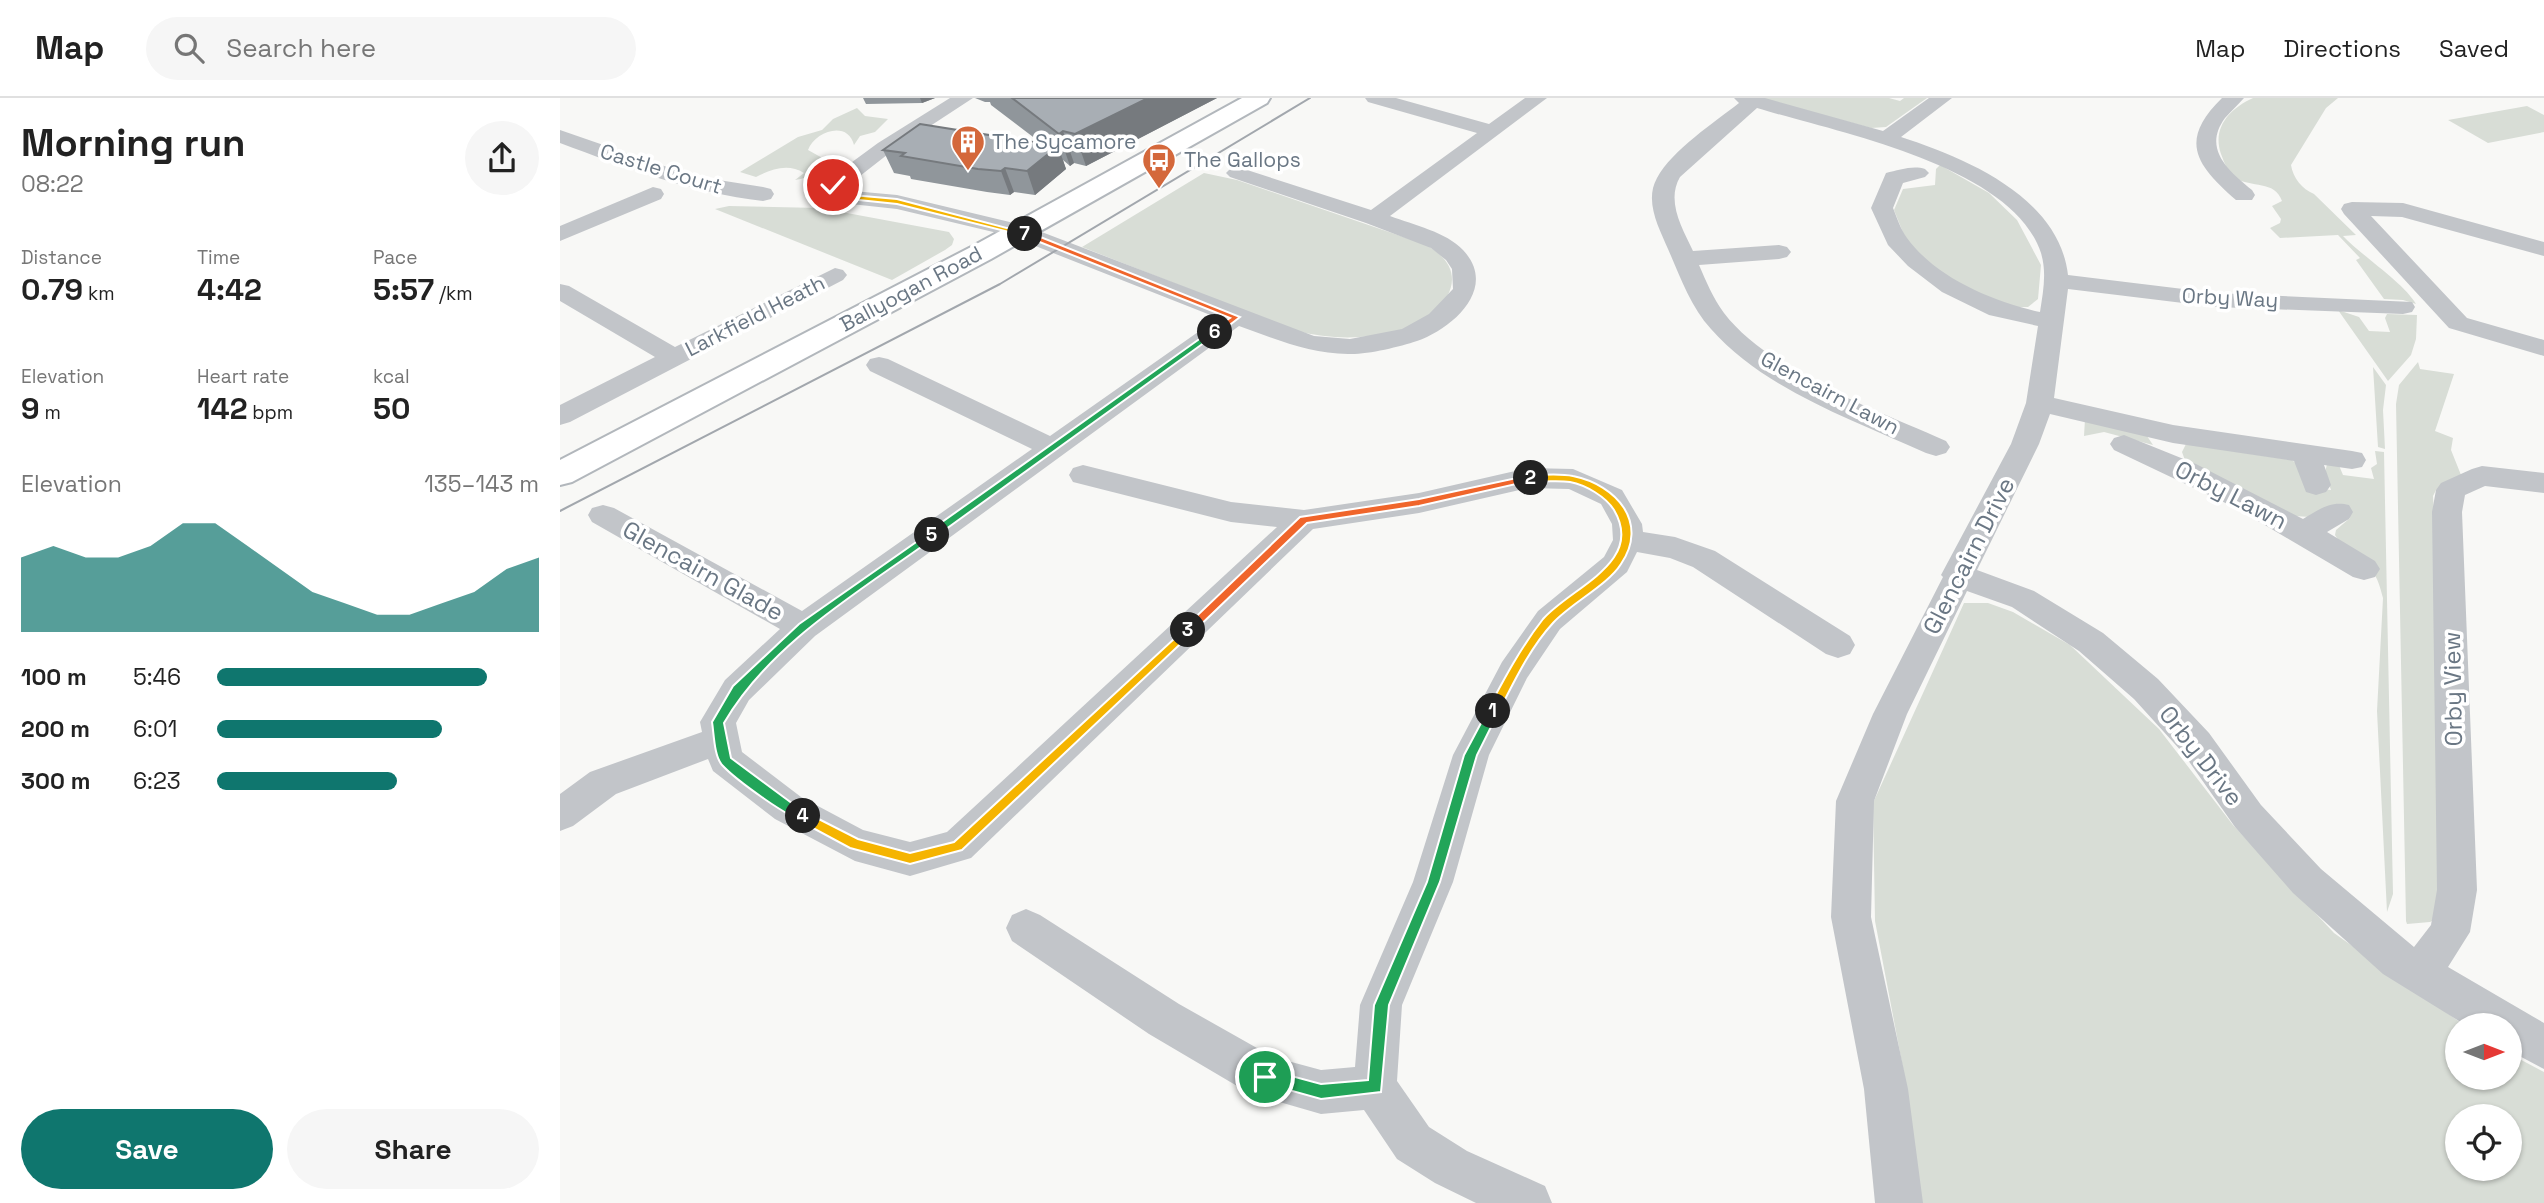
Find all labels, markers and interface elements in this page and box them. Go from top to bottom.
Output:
search box [146,17,636,80]
text: Map [35,27,104,69]
icon: search [170,29,208,67]
text: Search here [226,31,376,65]
text: Map [2195,33,2245,64]
text: Directions [2283,33,2401,64]
text: Saved [2439,33,2509,64]
text: Morning run [21,119,246,167]
button: share [465,121,539,195]
building icon: The Sycamore [949,123,987,172]
place label: The Sycamore [992,128,1136,155]
street label: Castle Court [597,137,725,200]
bus stop icon: The Gallops [1140,141,1178,190]
place label: The Gallops [1184,146,1301,173]
pin [803,155,863,215]
icon: check [814,166,852,204]
text: 08:22 [21,169,84,199]
pin: 7 [1008,216,1042,252]
text: 7 [1019,221,1030,246]
street label: Ballyogan Road [835,240,987,337]
text: Distance [21,245,102,270]
text: Time [197,245,240,270]
text: Pace [373,245,417,270]
street label: Larkfield Heath [680,269,829,362]
text: 0.79 [21,270,83,309]
text: 4:42 [197,270,262,309]
text: 5:57 [373,270,434,309]
text: km [83,281,115,306]
text: /km [434,281,473,306]
street label: Orby Way [2181,281,2279,314]
pin: 6 [1198,314,1232,350]
text: 6 [1209,319,1220,344]
street label: Glencairn Lawn [1756,345,1904,440]
text: Elevation [21,364,104,389]
text: Heart rate [197,364,289,389]
text: kcal [373,364,410,389]
text: 9 [21,389,40,428]
text: 142 [197,389,247,428]
text: 50 [373,389,410,428]
text: m [40,400,61,425]
text: bpm [247,400,293,425]
street label: Orby Lawn [2170,453,2293,536]
pin: 2 [1514,460,1548,496]
text: 2 [1525,465,1536,490]
text: Elevation [21,469,122,499]
text: 135–143 m [424,469,539,499]
street label: Glencairn Drive [1916,472,2021,639]
street label: Glencairn Glade [617,514,789,628]
pin: 5 [914,518,950,552]
text: 5 [926,522,937,547]
pin: 3 [1170,612,1206,648]
text: 3 [1182,617,1193,642]
street label: Orby View [2436,631,2469,747]
text: 100 m [21,662,87,692]
text: 5:46 [133,662,181,692]
pin: 1 [1476,694,1510,728]
text: 1 [1488,698,1497,723]
street label: Orby Drive [2153,699,2250,812]
text: 200 m [21,714,90,744]
text: 6:01 [133,714,177,744]
text: 300 m [21,766,90,796]
text: 6:23 [133,766,181,796]
pin: 4 [786,798,820,834]
text: 4 [796,803,809,828]
north arrow [2445,1013,2522,1090]
map controls [2445,1013,2522,1181]
pin [1235,1047,1295,1107]
icon: arrive [1246,1058,1284,1096]
button: locate [2445,1104,2522,1181]
button: Save [21,1109,273,1189]
button: Share [287,1109,539,1189]

